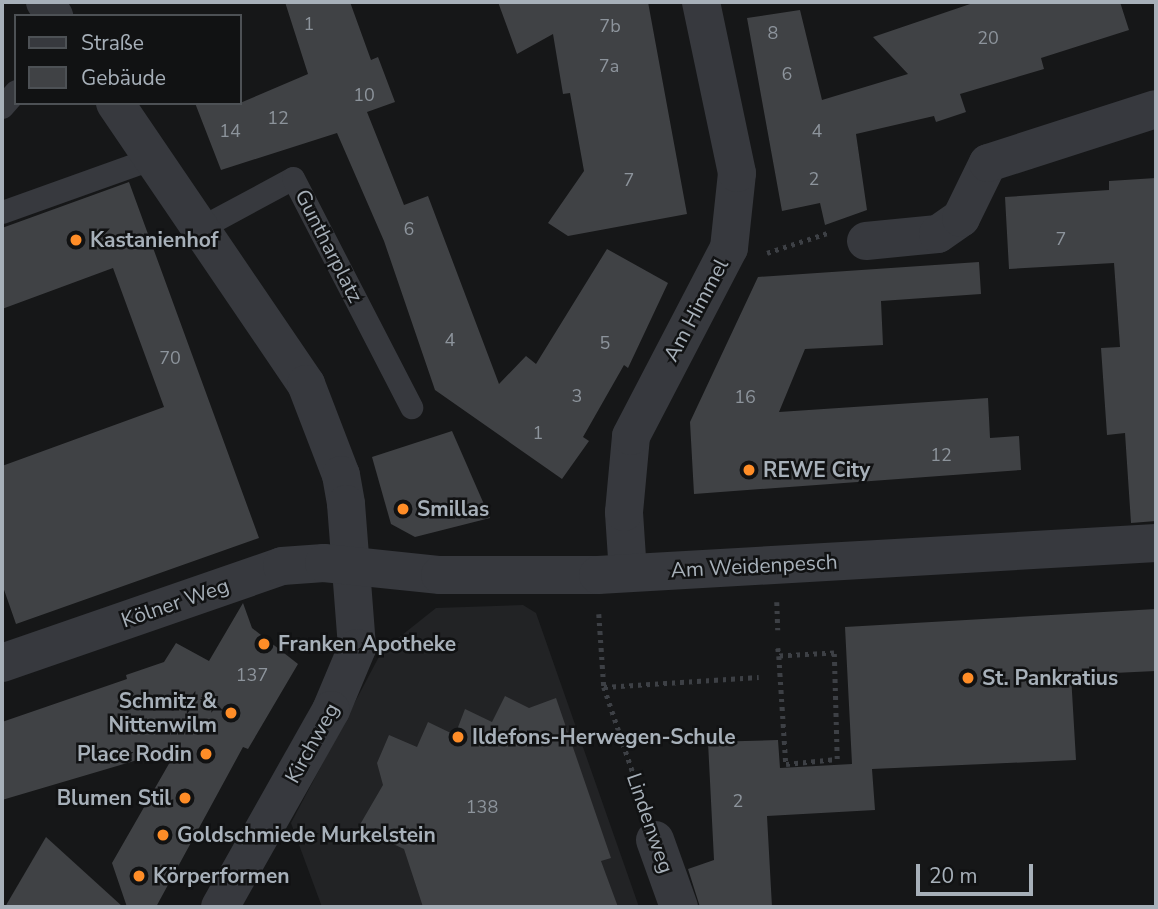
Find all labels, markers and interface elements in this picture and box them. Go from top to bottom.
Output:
house number: 1 [304,13,314,35]
legend [14,14,242,105]
house number: 7b [599,15,621,37]
house number: 8 [768,22,778,44]
house number: 20 [977,27,999,49]
text: Straße [81,29,144,57]
house number: 7a [599,55,619,77]
house number: 6 [782,63,792,85]
text: Gebäude [81,64,166,92]
house number: 10 [353,84,375,106]
house number: 12 [267,107,289,129]
house number: 14 [219,120,241,142]
house number: 4 [812,120,822,142]
house number: 2 [809,168,819,190]
house number: 7 [624,169,634,191]
street label: Guntharplatz [290,185,368,307]
house number: 6 [404,218,414,240]
place label: Kastanienhof [90,227,218,253]
house number: 7 [1056,228,1066,250]
marker: Kastanienhof [68,232,84,248]
street label: Am Himmel [658,254,734,366]
house number: 4 [445,329,455,351]
house number: 5 [600,332,610,354]
house number: 70 [159,347,181,369]
house number: 3 [572,385,582,407]
house number: 16 [734,386,756,408]
house number: 1 [533,422,543,444]
house number: 12 [930,444,952,466]
place label: REWE City [763,457,870,483]
marker: REWE City [741,462,757,478]
place label: Smillas [417,496,489,522]
marker: Smillas [395,501,411,517]
street label: Am Weidenpesch [670,549,838,583]
street label: Kölner Weg [118,573,232,633]
place label: Franken Apotheke [278,631,456,657]
marker: Franken Apotheke [256,636,272,652]
house number: 137 [236,664,268,686]
place label: St. Pankratius [982,665,1118,691]
marker: St. Pankratius [960,670,976,686]
place label: Schmitz & Nittenwilm [109,688,217,738]
street label: Kirchweg [280,698,344,788]
marker: Schmitz & Nittenwilm [223,705,239,721]
place label: Ildefons-Herwegen-Schule [472,724,736,750]
marker: Ildefons-Herwegen-Schule [450,729,466,745]
place label: Place Rodin [77,741,192,767]
marker: Place Rodin [198,746,214,762]
street label: Lindenweg [621,770,679,876]
place label: Blumen Stil [57,785,171,811]
marker: Blumen Stil [177,790,193,806]
house number: 2 [733,790,743,812]
house number: 138 [466,796,498,818]
place label: Goldschmiede Murkelstein [177,822,436,848]
marker: Goldschmiede Murkelstein [155,827,171,843]
scale bar [920,850,1037,894]
text: 20 m [929,862,978,890]
place label: Körperformen [153,863,290,889]
marker: Körperformen [131,868,147,884]

